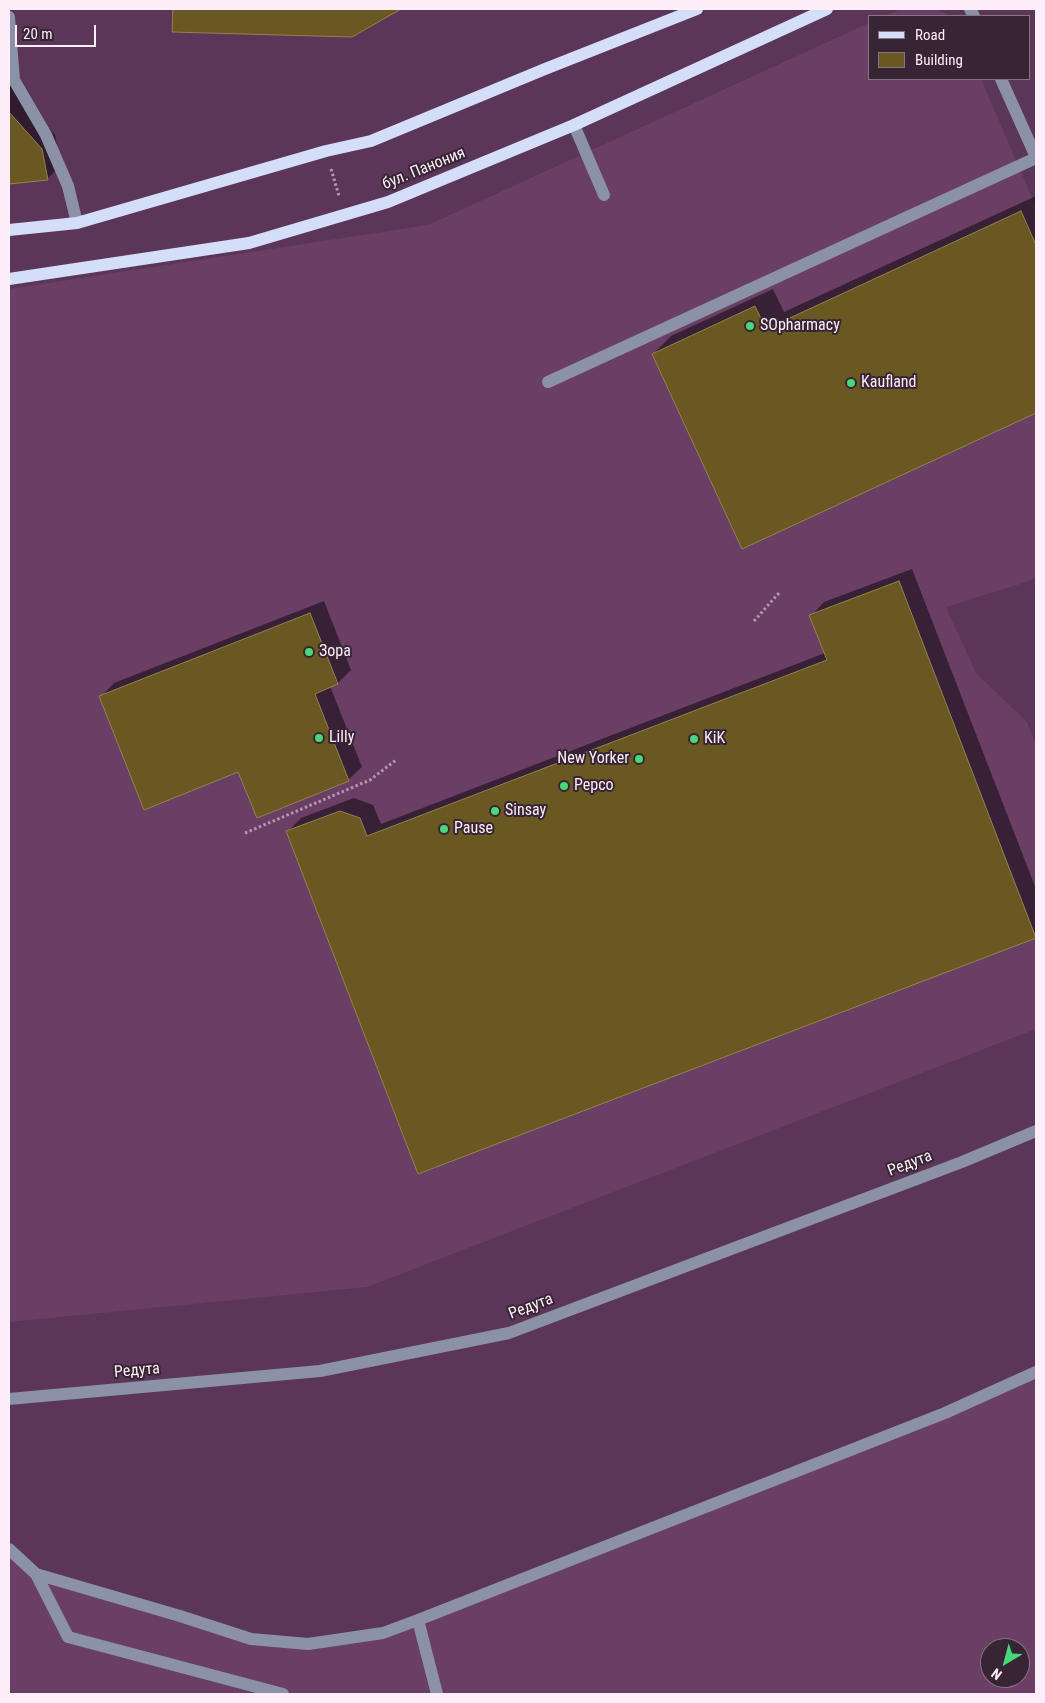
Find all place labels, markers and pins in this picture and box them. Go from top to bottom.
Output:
place label: SOpharmacy [760,316,840,336]
marker: SOpharmacy [744,320,756,332]
place label: Kaufland [861,373,917,393]
marker: Kaufland [845,377,857,389]
place label: Зора [319,642,351,662]
marker: Зора [303,646,315,658]
place label: Lilly [329,728,354,748]
place label: KiK [704,729,725,749]
marker: Lilly [313,732,325,744]
marker: KiK [688,733,700,745]
place label: New Yorker [557,749,629,769]
marker: New Yorker [633,753,645,765]
place label: Pepco [574,776,614,796]
marker: Pepco [558,780,570,792]
place label: Sinsay [505,801,546,821]
marker: Sinsay [489,805,501,817]
place label: Pause [454,819,493,839]
marker: Pause [438,823,450,835]

